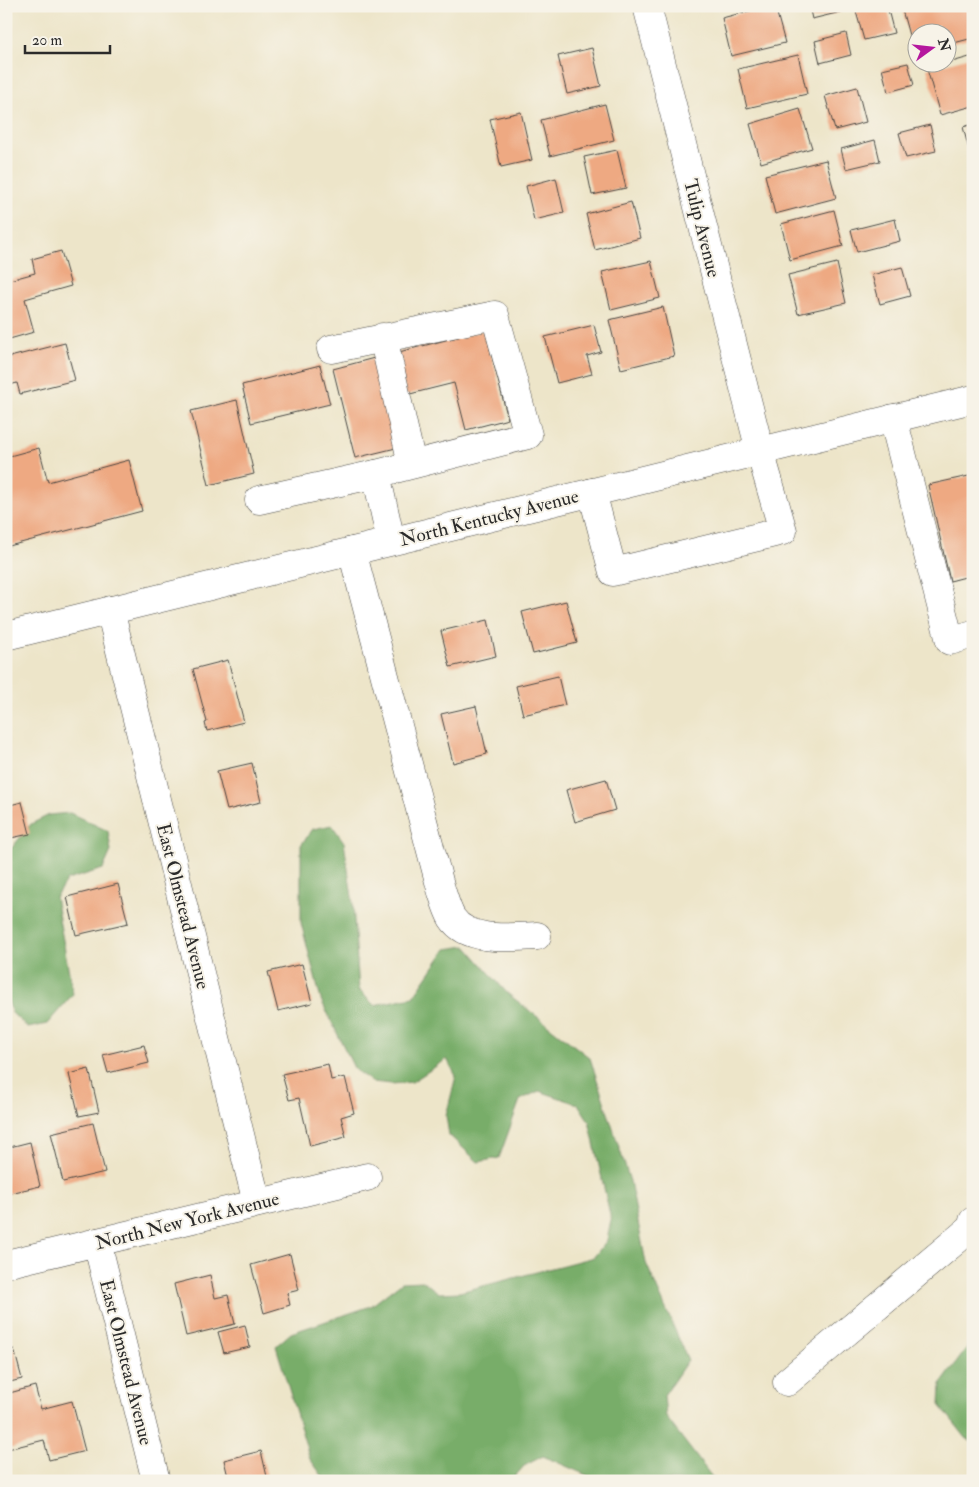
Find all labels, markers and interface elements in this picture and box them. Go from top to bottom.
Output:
scale bar [25,22,110,54]
north arrow [906,22,956,72]
text: 20 m [32,31,62,50]
text: N [934,36,954,53]
street label: Tulip Avenue [677,177,726,280]
street label: North Kentucky Avenue [397,484,581,552]
street label: East Olmstead Avenue [151,821,215,992]
street label: North New York Avenue [93,1186,282,1255]
street label: East Olmstead Avenue [94,1277,158,1448]

